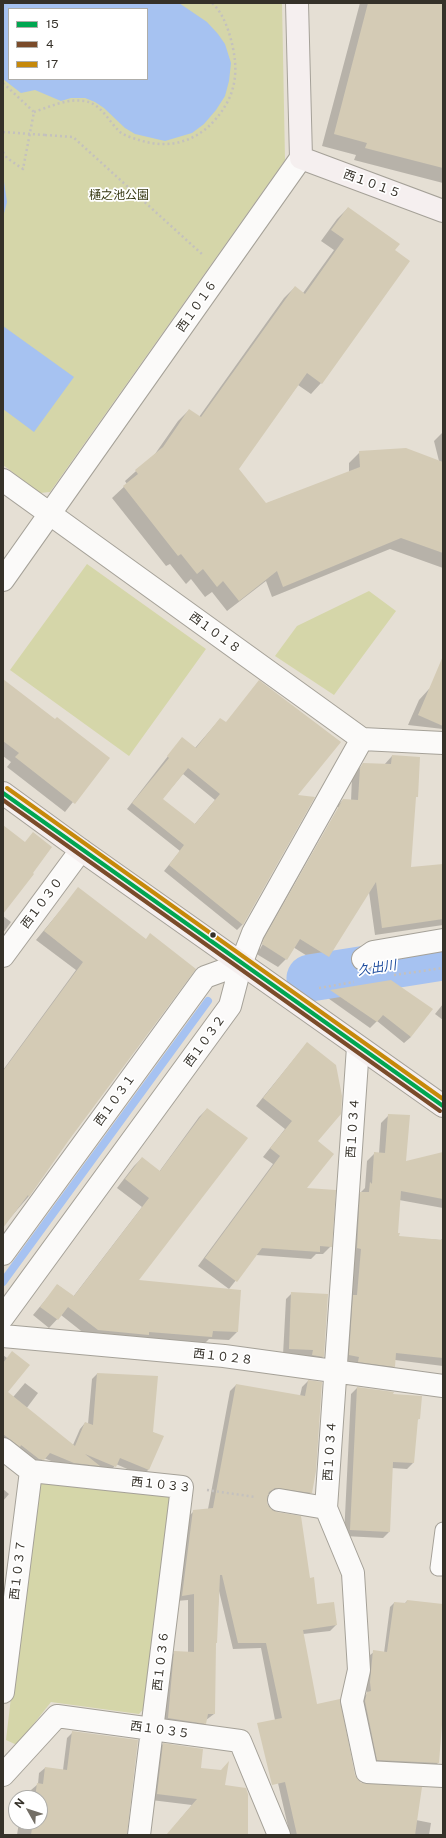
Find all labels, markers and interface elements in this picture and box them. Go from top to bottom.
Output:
legend [8,8,148,80]
text: 15 [46,17,59,31]
text: 4 [46,37,54,51]
text: 17 [46,57,58,71]
street label: 西１０１５ [341,167,403,201]
park label: 樋之池公園 [89,188,149,202]
street label: 西１０１６ [174,277,220,335]
street label: 西１０１８ [186,610,244,656]
street label: 西１０３０ [18,875,66,931]
unlabelled marker [208,930,218,940]
water label: 久出川 [357,957,397,979]
street label: 西１０３２ [182,1012,228,1070]
street label: 西１０３１ [92,1071,138,1129]
street label: 西１０３４ [344,1098,362,1158]
street label: 西１０２８ [192,1346,254,1368]
street label: 西１０３４ [321,1421,339,1481]
street label: 西１０３３ [130,1475,192,1495]
street label: 西１０３７ [7,1539,29,1601]
street label: 西１０３６ [150,1630,172,1692]
street label: 西１０３５ [129,1719,191,1741]
north arrow [8,1790,48,1830]
text: N [12,1796,27,1810]

